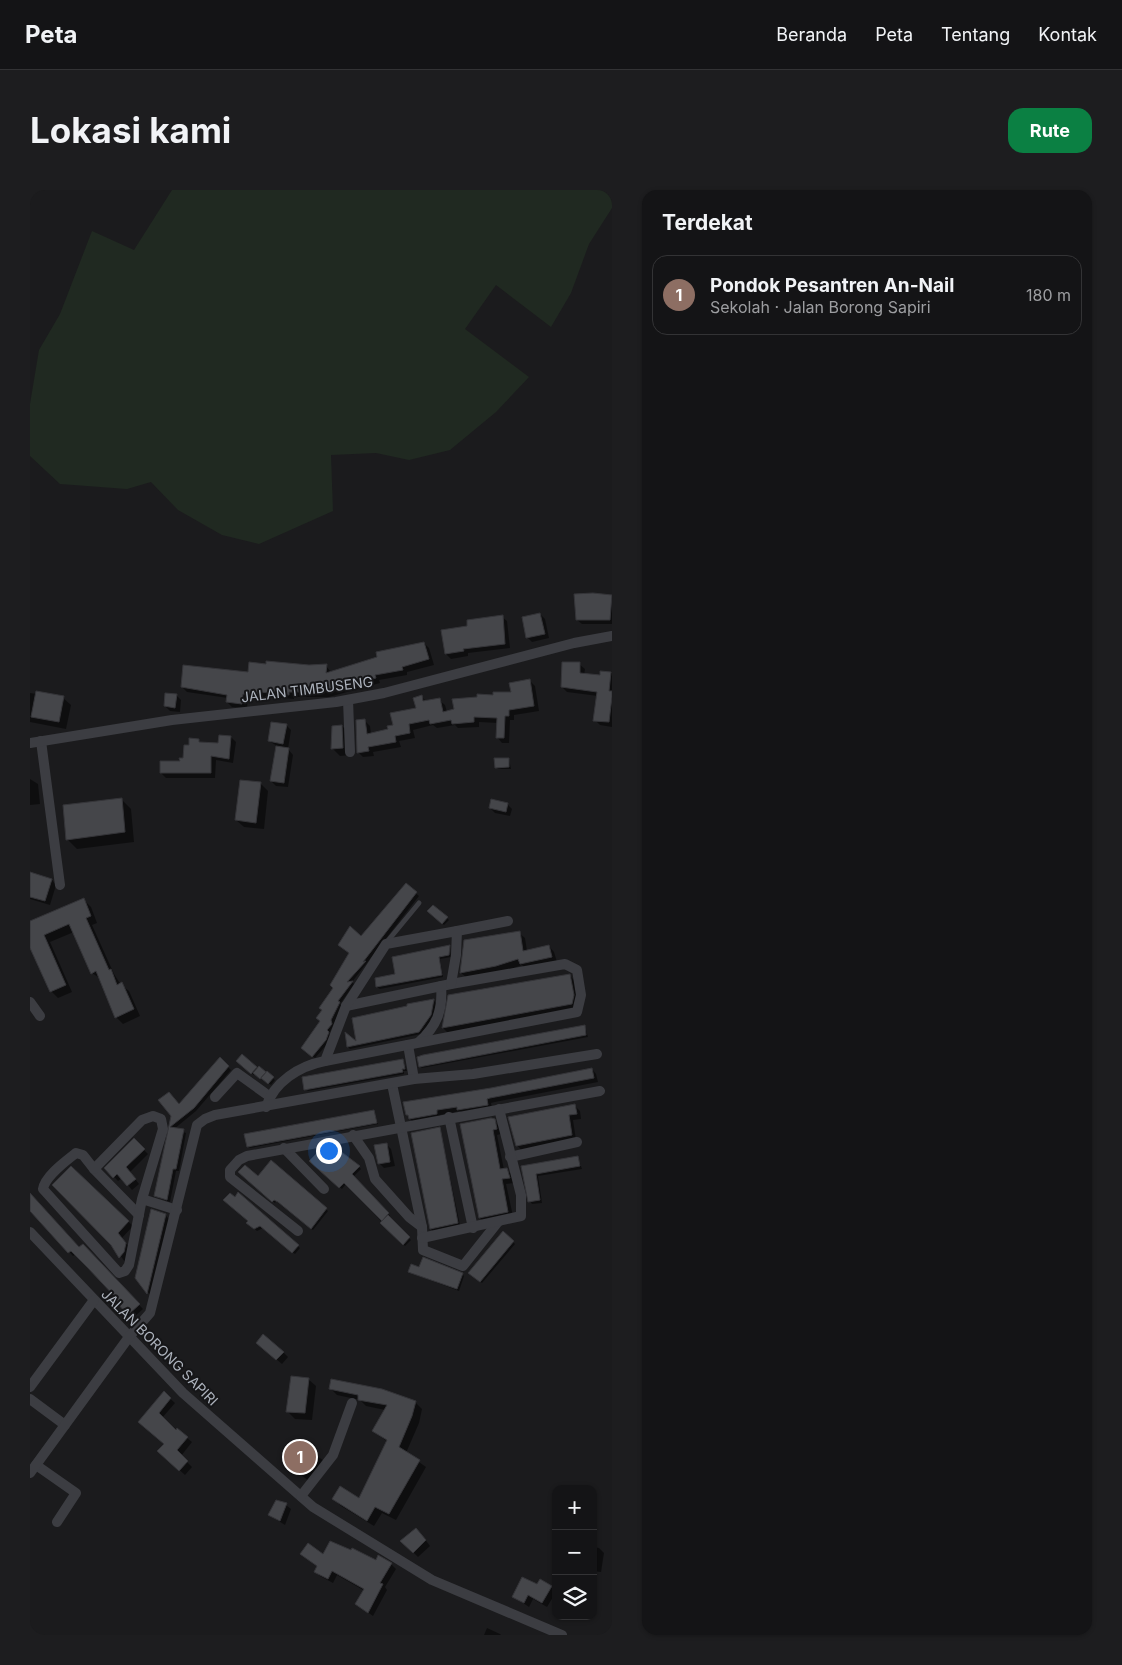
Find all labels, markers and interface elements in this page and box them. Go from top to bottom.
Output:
text: Peta [25,20,78,49]
text: Beranda [776,24,847,45]
text: Peta [875,24,913,45]
text: Tentang [941,24,1010,45]
text: Kontak [1038,24,1097,45]
button: Rute [1008,108,1092,153]
text: Lokasi kami [30,109,231,151]
text: Terdekat [662,210,753,235]
text: Pondok Pesantren An-Nail [710,274,954,297]
text: 1 [676,285,682,305]
text: 180 m [1026,285,1071,305]
text: Sekolah · Jalan Borong Sapiri [710,297,931,317]
street label: JALAN TIMBUSENG [240,672,374,706]
your location [316,1138,342,1164]
street label: JALAN BORONG SAPIRI [98,1285,222,1409]
pin: 1 [284,1438,316,1476]
map controls [552,1485,597,1620]
button: + [552,1485,597,1530]
button: − [552,1530,597,1575]
button: layers [552,1575,597,1620]

